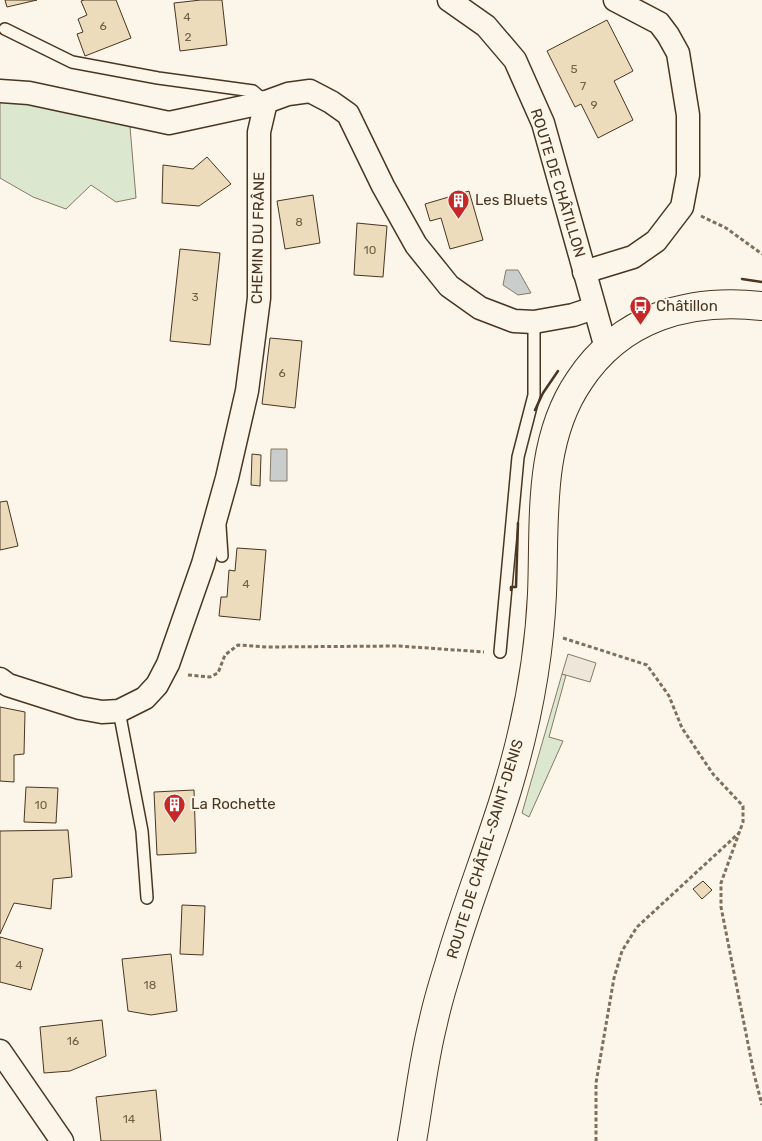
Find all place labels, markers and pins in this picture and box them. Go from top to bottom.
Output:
building icon: Les Bluets [447,188,471,219]
place label: Les Bluets [475,191,548,209]
bus stop icon: Châtillon [628,294,652,325]
place label: Châtillon [656,297,718,315]
building icon: La Rochette [163,792,187,823]
place label: La Rochette [191,795,276,813]

